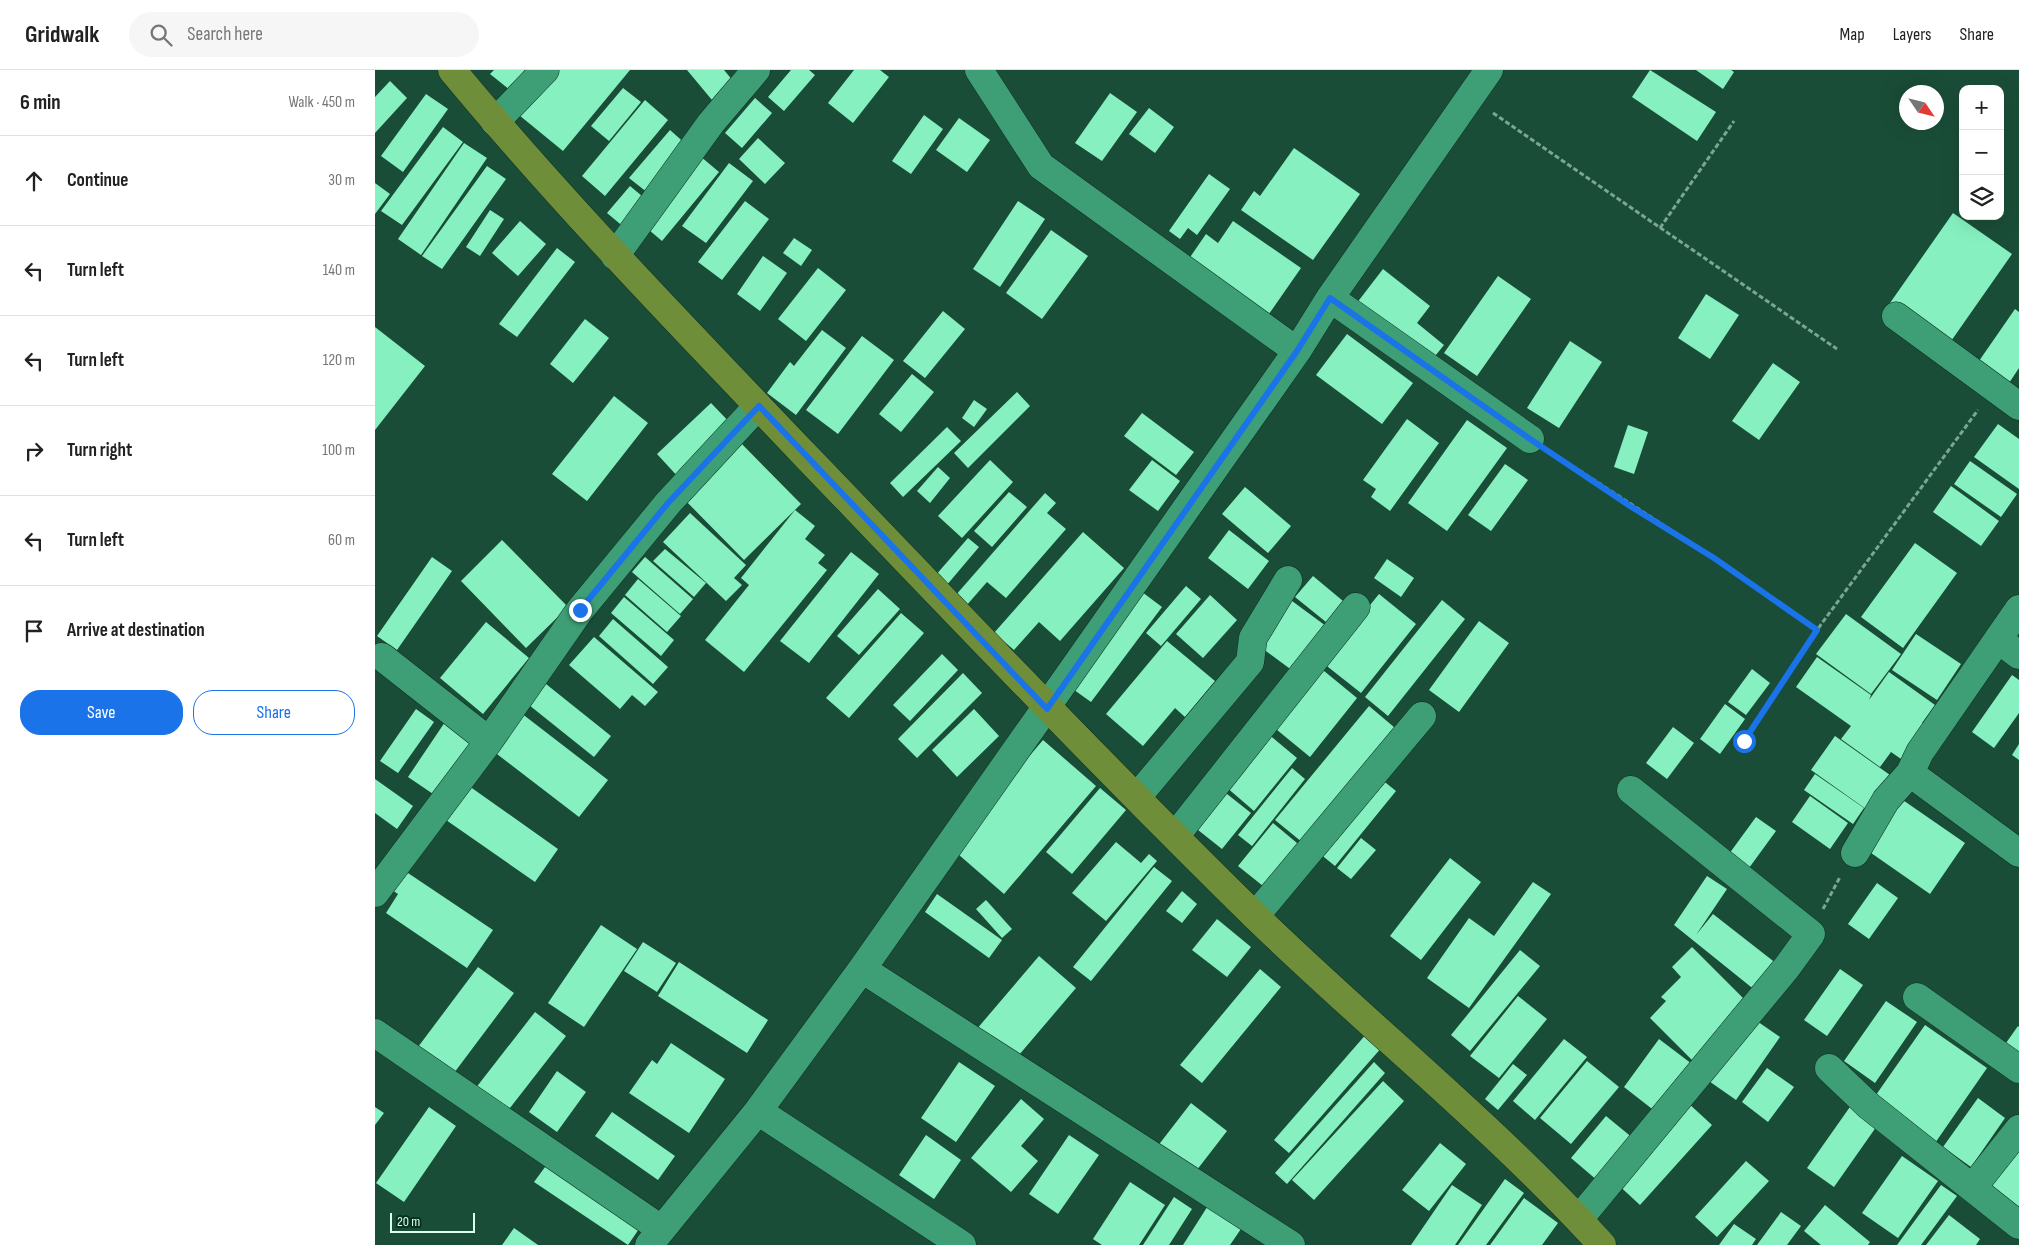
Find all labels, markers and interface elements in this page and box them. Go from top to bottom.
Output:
search box [129,12,479,57]
text: Gridwalk [25,20,99,49]
icon: search [147,21,175,49]
text: Search here [187,23,263,46]
text: Map [1840,24,1865,45]
text: Layers [1893,24,1932,45]
text: Share [1960,24,1994,45]
north arrow [1899,85,1944,130]
map controls [1959,85,2004,220]
button: + [1959,85,2004,130]
text: 6 min [20,90,61,115]
text: Walk · 450 m [288,93,355,112]
button: − [1959,130,2004,175]
icon: ahead [20,167,48,195]
text: Continue [67,169,128,192]
text: 30 m [328,171,355,190]
button: layers [1959,175,2004,220]
icon: left [20,257,48,285]
text: Turn left [67,259,124,282]
text: 140 m [323,261,355,280]
icon: left [20,347,48,375]
text: Turn left [67,349,124,372]
text: 120 m [323,351,355,370]
icon: right [20,437,48,465]
text: Turn right [67,439,132,462]
text: 100 m [322,441,355,460]
icon: left [20,527,48,555]
text: Turn left [67,529,124,552]
text: 60 m [328,531,355,550]
route end [569,599,592,622]
icon: arrive [20,617,48,645]
text: Arrive at destination [67,619,205,642]
button: Save [20,690,183,735]
button: Share [193,690,355,735]
route start [1733,730,1756,753]
scale bar [390,1210,475,1233]
text: 20 m [397,1213,420,1230]

